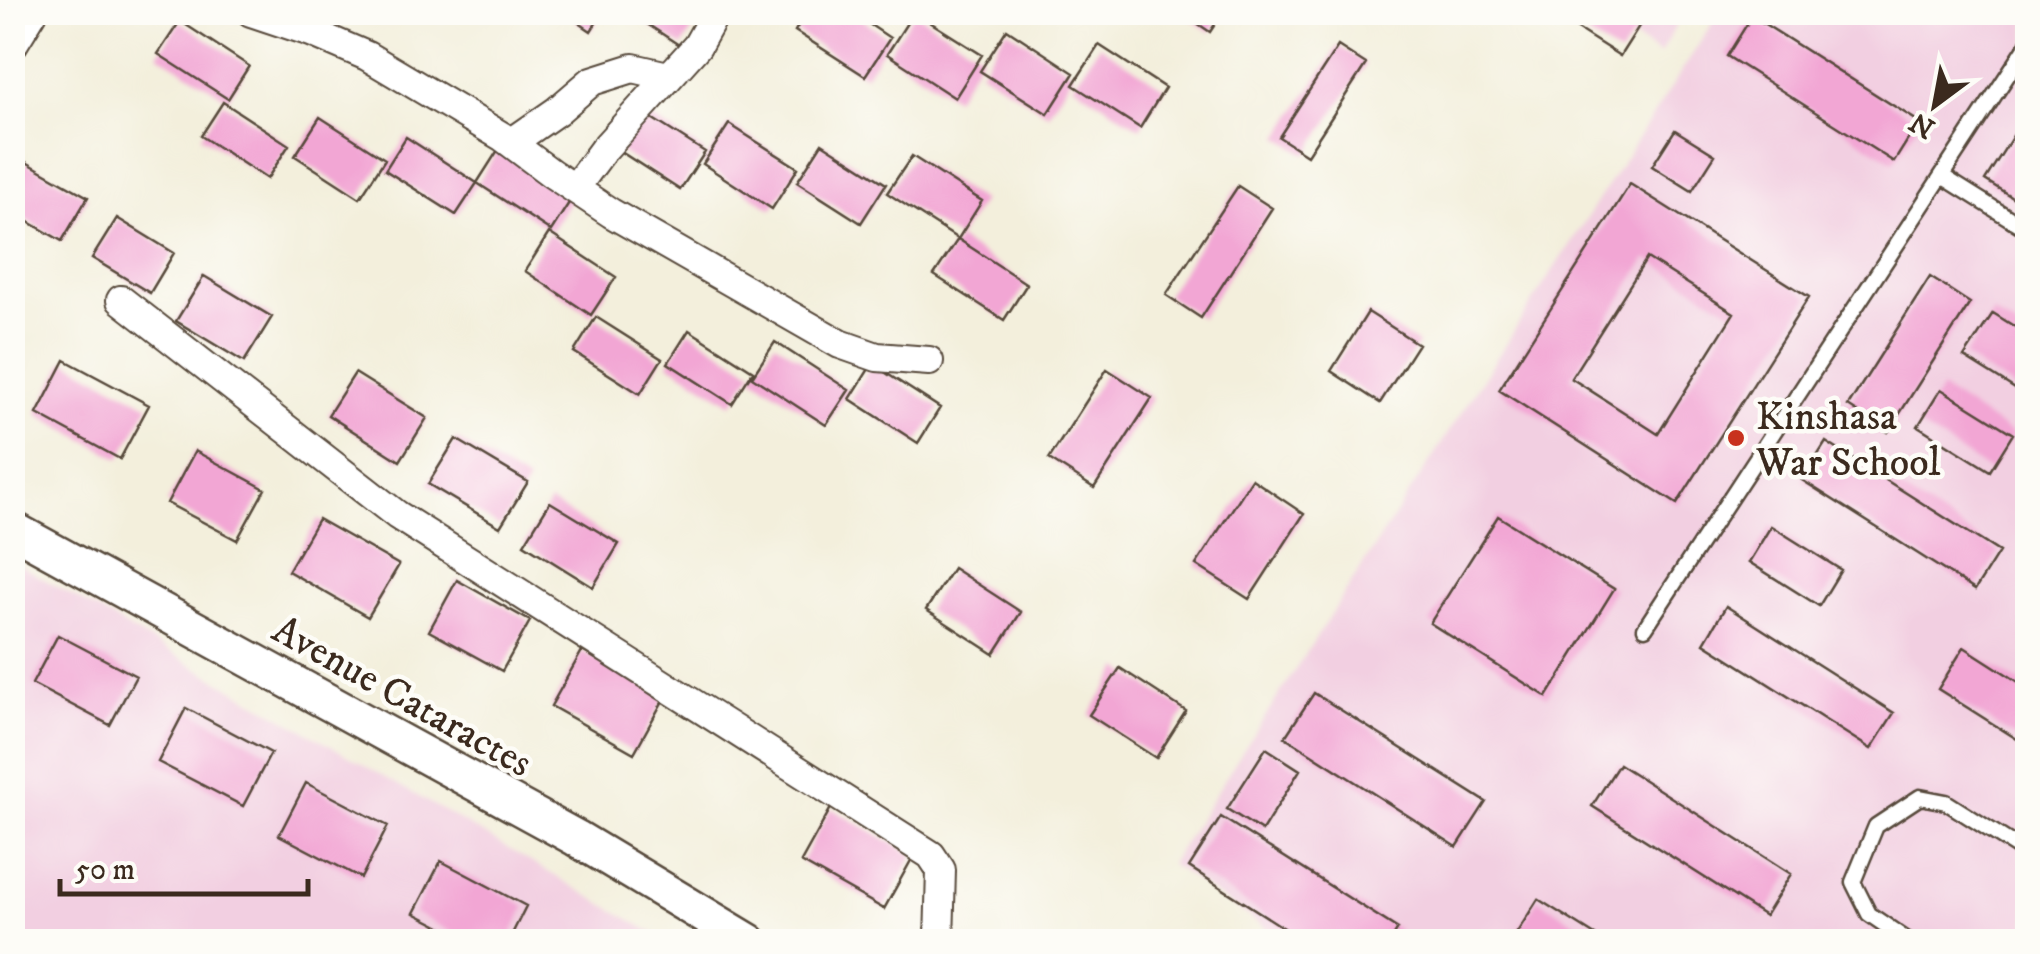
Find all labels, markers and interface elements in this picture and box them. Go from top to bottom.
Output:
north arrow [1885,55,1985,155]
text: N [1904,104,1942,146]
place label: Kinshasa War School [1755,393,1941,489]
marker: Kinshasa War School [1725,427,1747,449]
street label: Avenue Cataractes [263,606,540,790]
scale bar [60,834,308,896]
text: 50 m [75,852,135,889]

